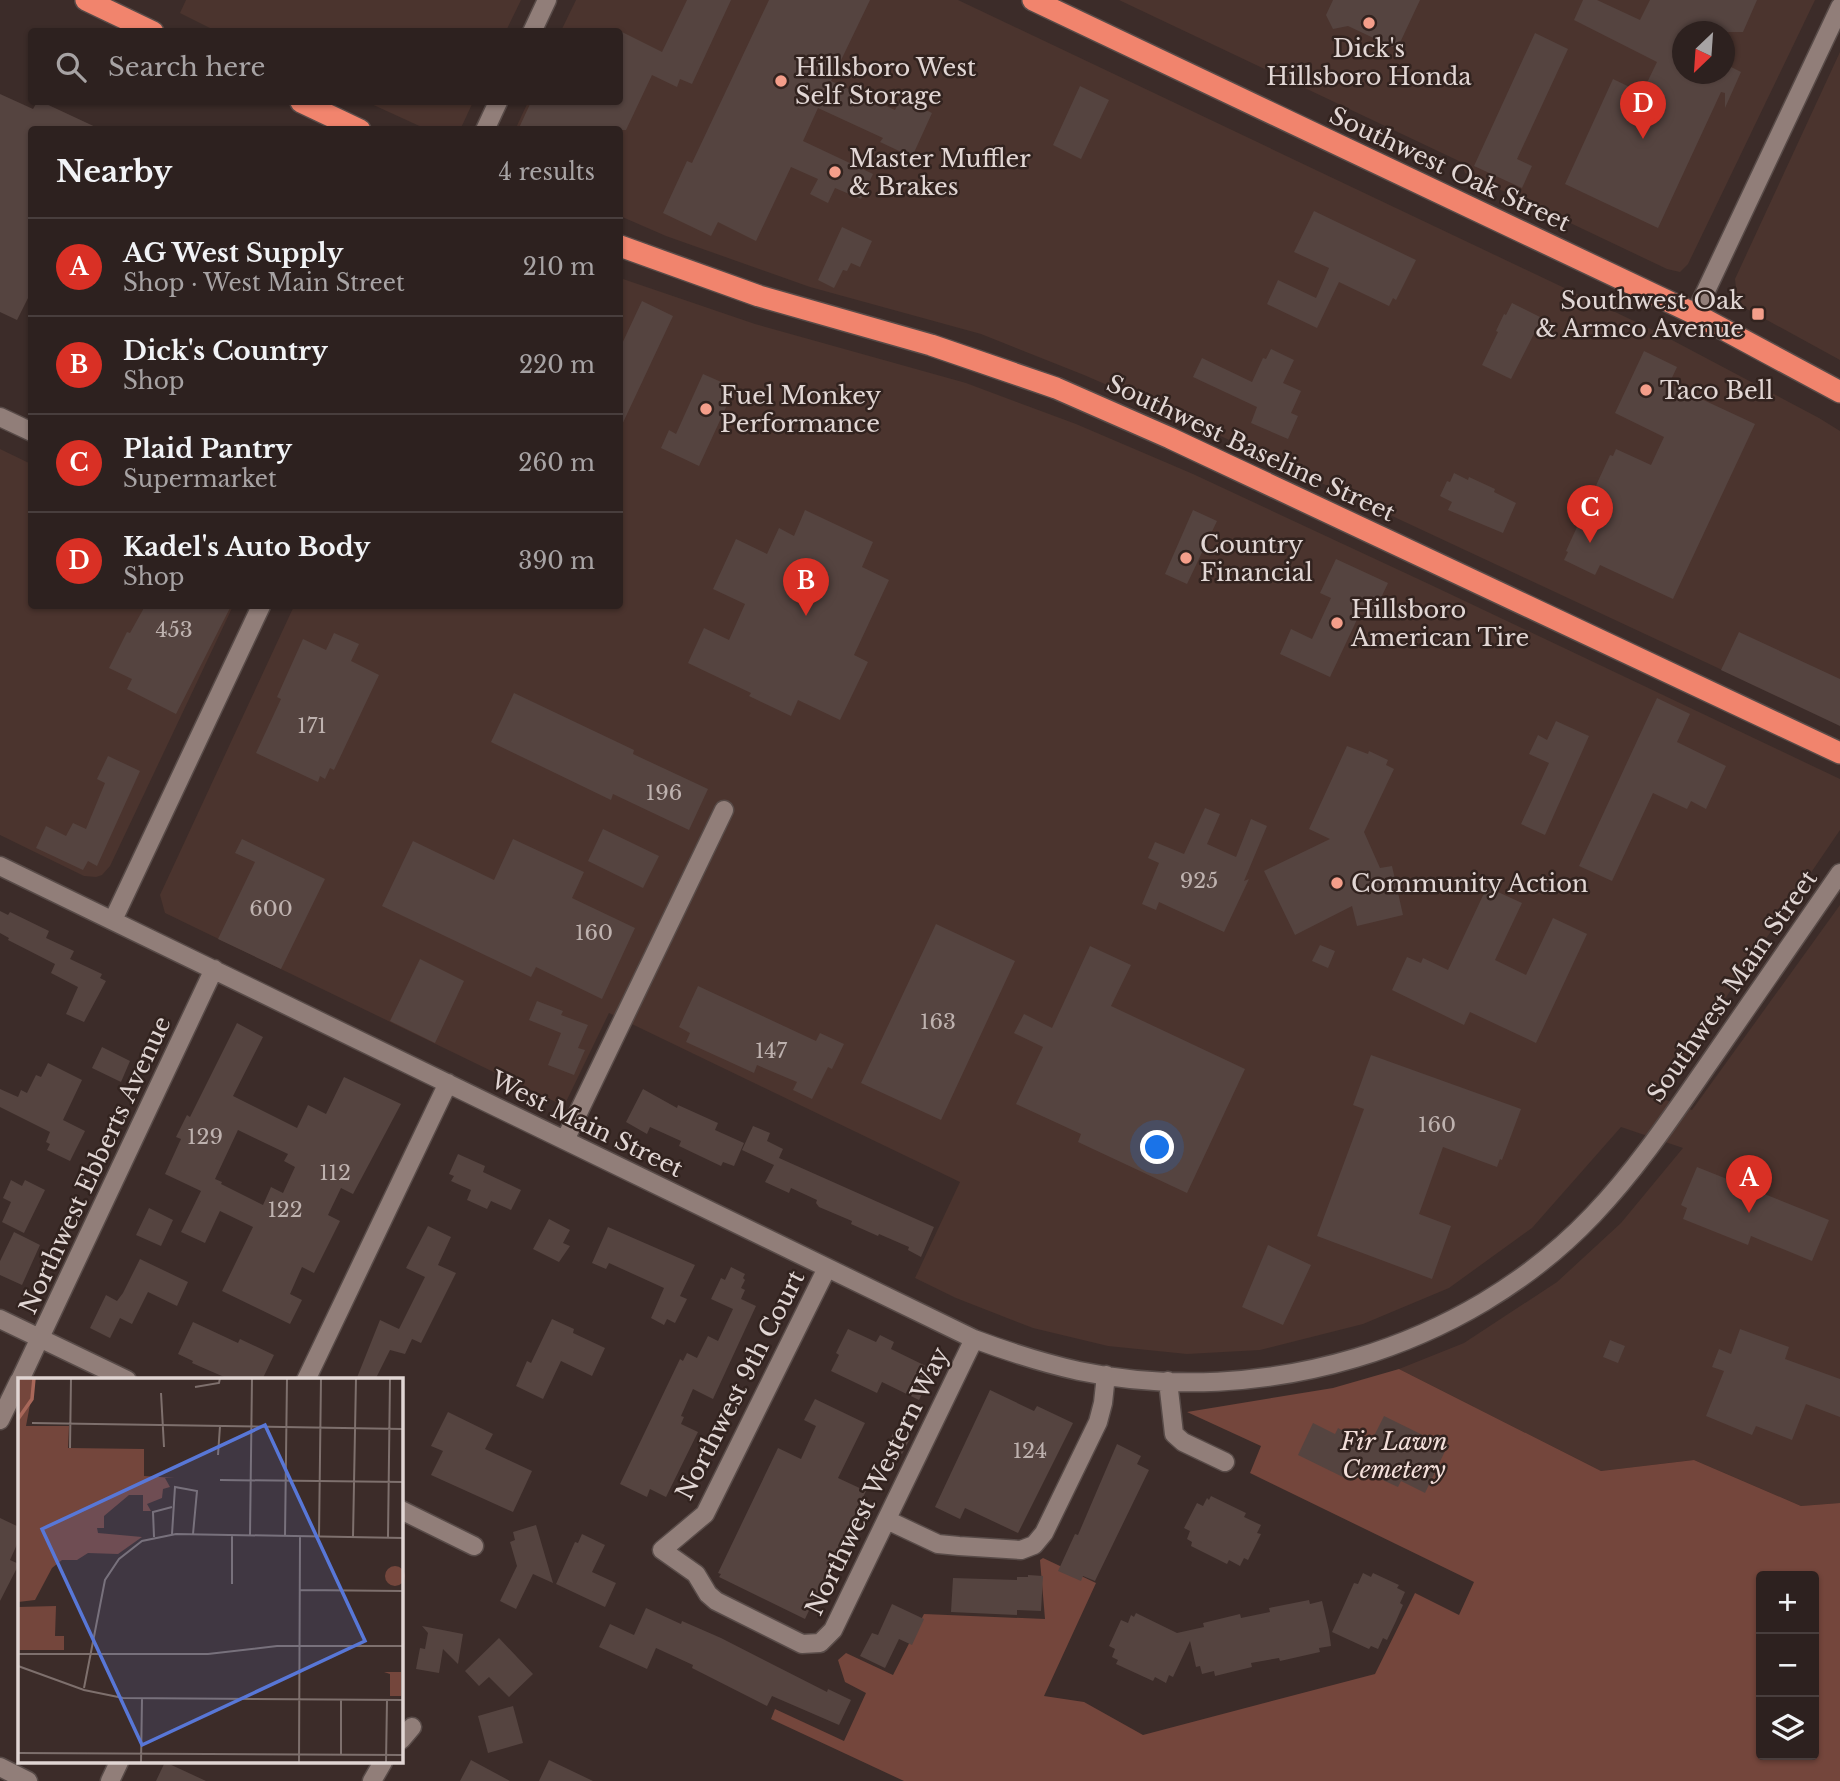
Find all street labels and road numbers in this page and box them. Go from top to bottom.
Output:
street label: Southwest Oak Street [1325,100,1575,238]
street label: Southwest Baseline Street [1102,368,1400,528]
street label: Southwest Main Street [1641,865,1823,1107]
street label: Northwest Ebberts Avenue [13,1012,177,1318]
street label: West Main Street [485,1064,688,1183]
street label: Northwest 9th Court [670,1266,810,1504]
street label: Northwest Western Way [799,1342,955,1620]

